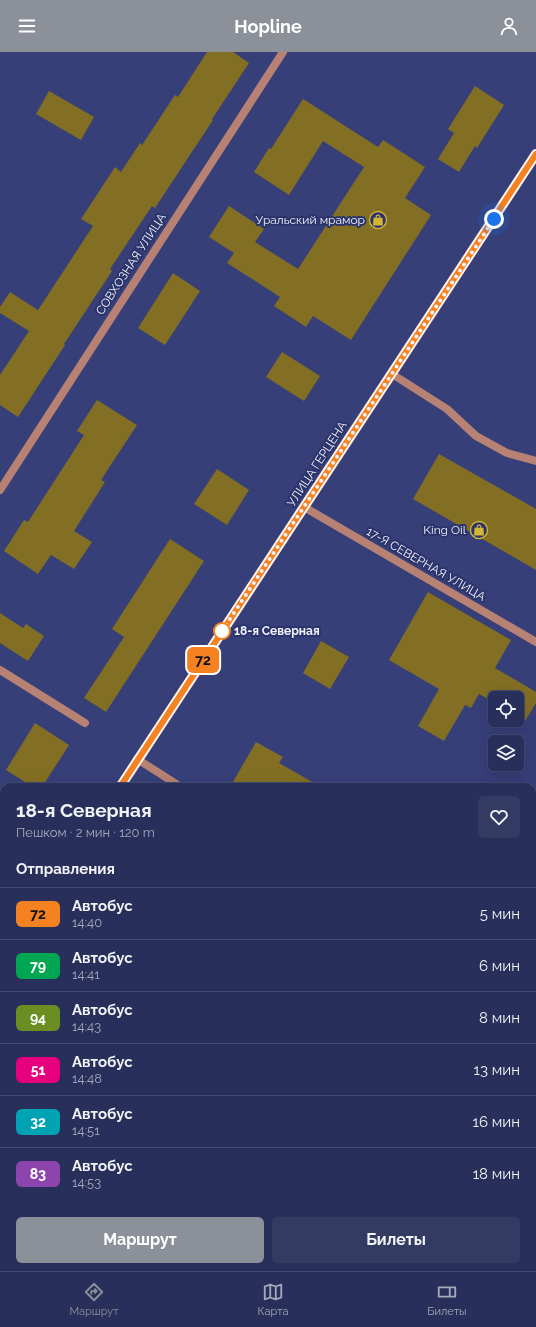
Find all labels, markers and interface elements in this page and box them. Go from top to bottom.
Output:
icon: menu [16,15,38,37]
icon: person [498,15,520,37]
text: Hopline [234,16,302,37]
your location [484,209,504,229]
shop icon: Уральский мрамор [368,210,388,230]
street label: СОВХОЗНАЯ УЛИЦА [93,211,169,317]
place label: Уральский мрамор [256,213,365,227]
street label: УЛИЦА ГЕРЦЕНА [284,419,350,509]
shop icon: King Oil [469,520,489,540]
place label: King Oil [423,523,467,537]
street label: 17-Я СЕВЕРНАЯ УЛИЦА [364,524,488,604]
marker: 18-я Северная [213,622,231,640]
place label: 18-я Северная [234,624,320,638]
line badge: 72 [185,647,221,673]
text: 72 [195,652,211,668]
map controls [488,691,524,771]
button: locate [488,691,524,727]
button: layers [488,735,524,771]
button: heart [478,796,520,838]
text: 18-я Северная [16,799,152,821]
text: Пешком · 2 мин · 120 m [16,825,155,840]
text: Отправления [16,860,115,878]
text: Автобус [72,897,133,915]
text: 5 мин [480,905,520,923]
text: 72 [30,906,46,922]
text: 14:40 [72,915,102,930]
text: Автобус [72,949,133,967]
text: 6 мин [479,957,520,975]
text: 79 [30,958,46,974]
text: 14:41 [72,967,100,982]
text: Автобус [72,1001,133,1019]
text: 8 мин [479,1009,520,1027]
text: 94 [30,1010,46,1026]
text: 14:43 [72,1019,101,1034]
text: Автобус [72,1053,133,1071]
text: 13 мин [474,1061,520,1079]
text: 51 [31,1062,45,1078]
text: 14:48 [72,1071,102,1086]
text: Автобус [72,1105,133,1123]
text: 16 мин [473,1113,520,1131]
text: 32 [30,1114,46,1130]
text: 14:51 [72,1123,100,1138]
text: Автобус [72,1157,133,1175]
text: 18 мин [473,1165,520,1183]
text: 83 [30,1166,46,1182]
text: 14:53 [72,1175,101,1190]
button: Маршрут [16,1217,264,1263]
button: Билеты [272,1217,520,1263]
tab: Маршрут [69,1281,118,1318]
tab: Карта [257,1281,288,1318]
tab: Билеты [427,1281,466,1318]

